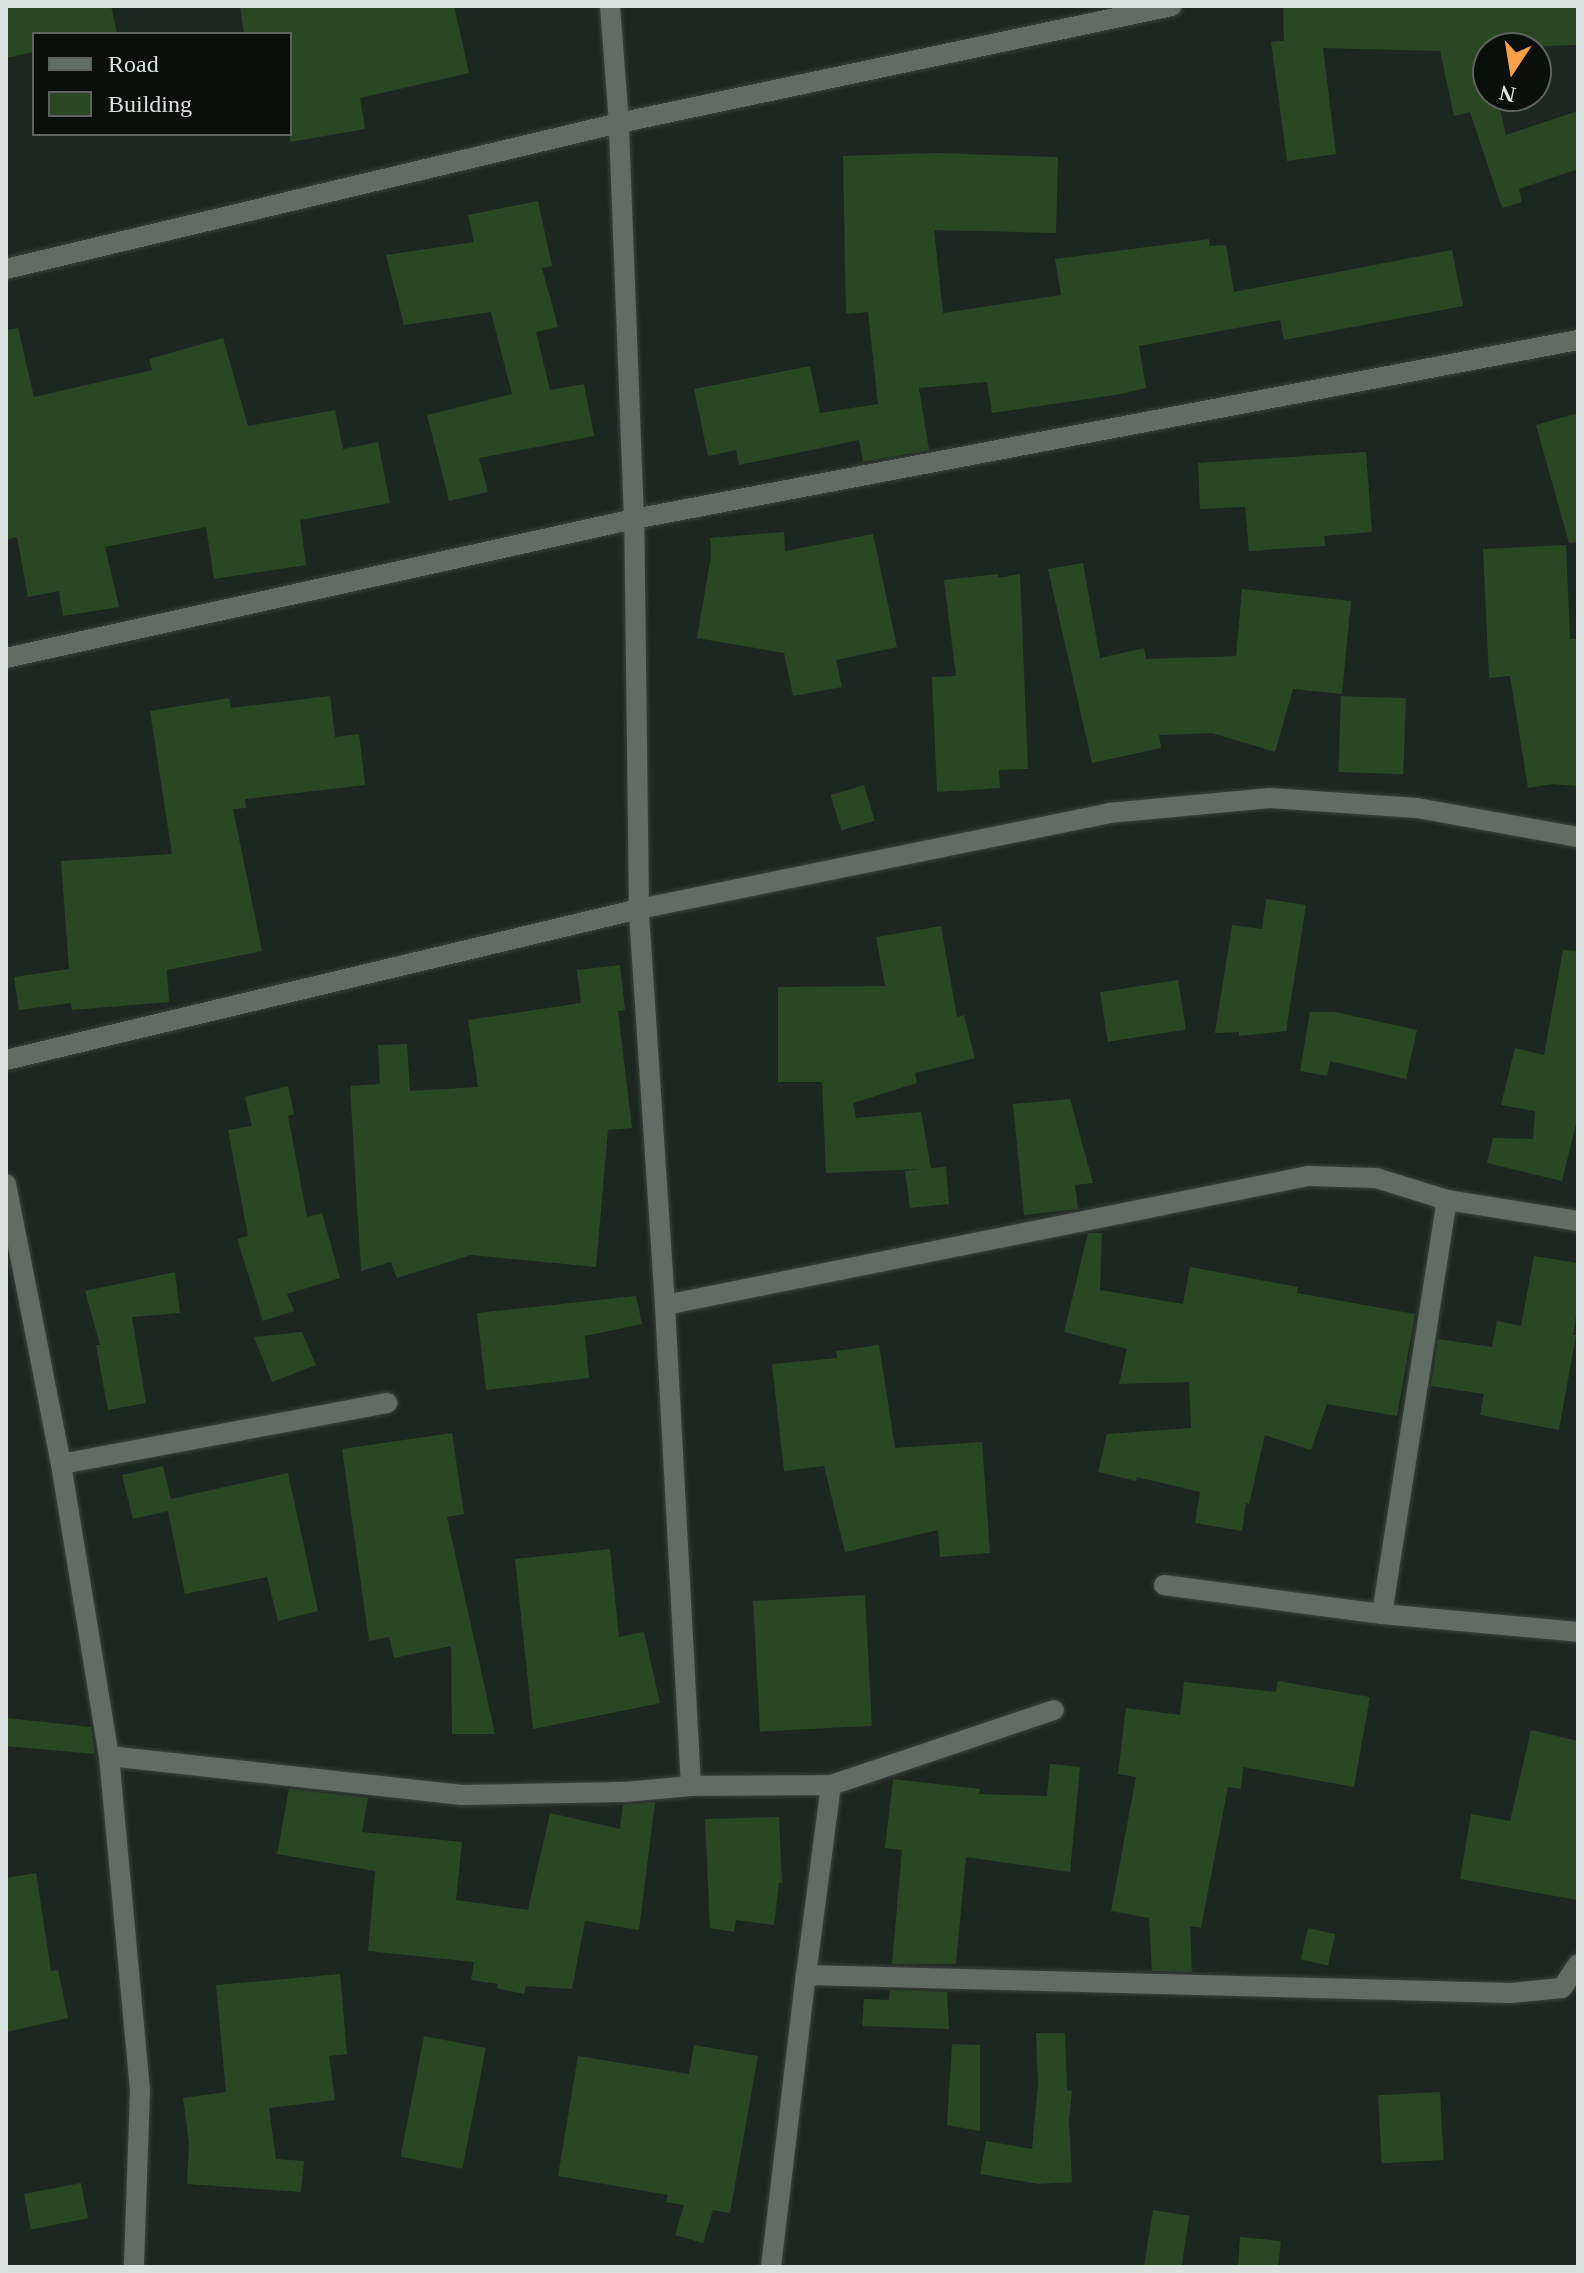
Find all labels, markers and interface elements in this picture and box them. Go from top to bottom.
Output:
legend [32,32,292,136]
north arrow [1472,32,1552,112]
text: Road [108,51,159,77]
text: N [1497,80,1518,108]
text: Building [108,91,192,117]

